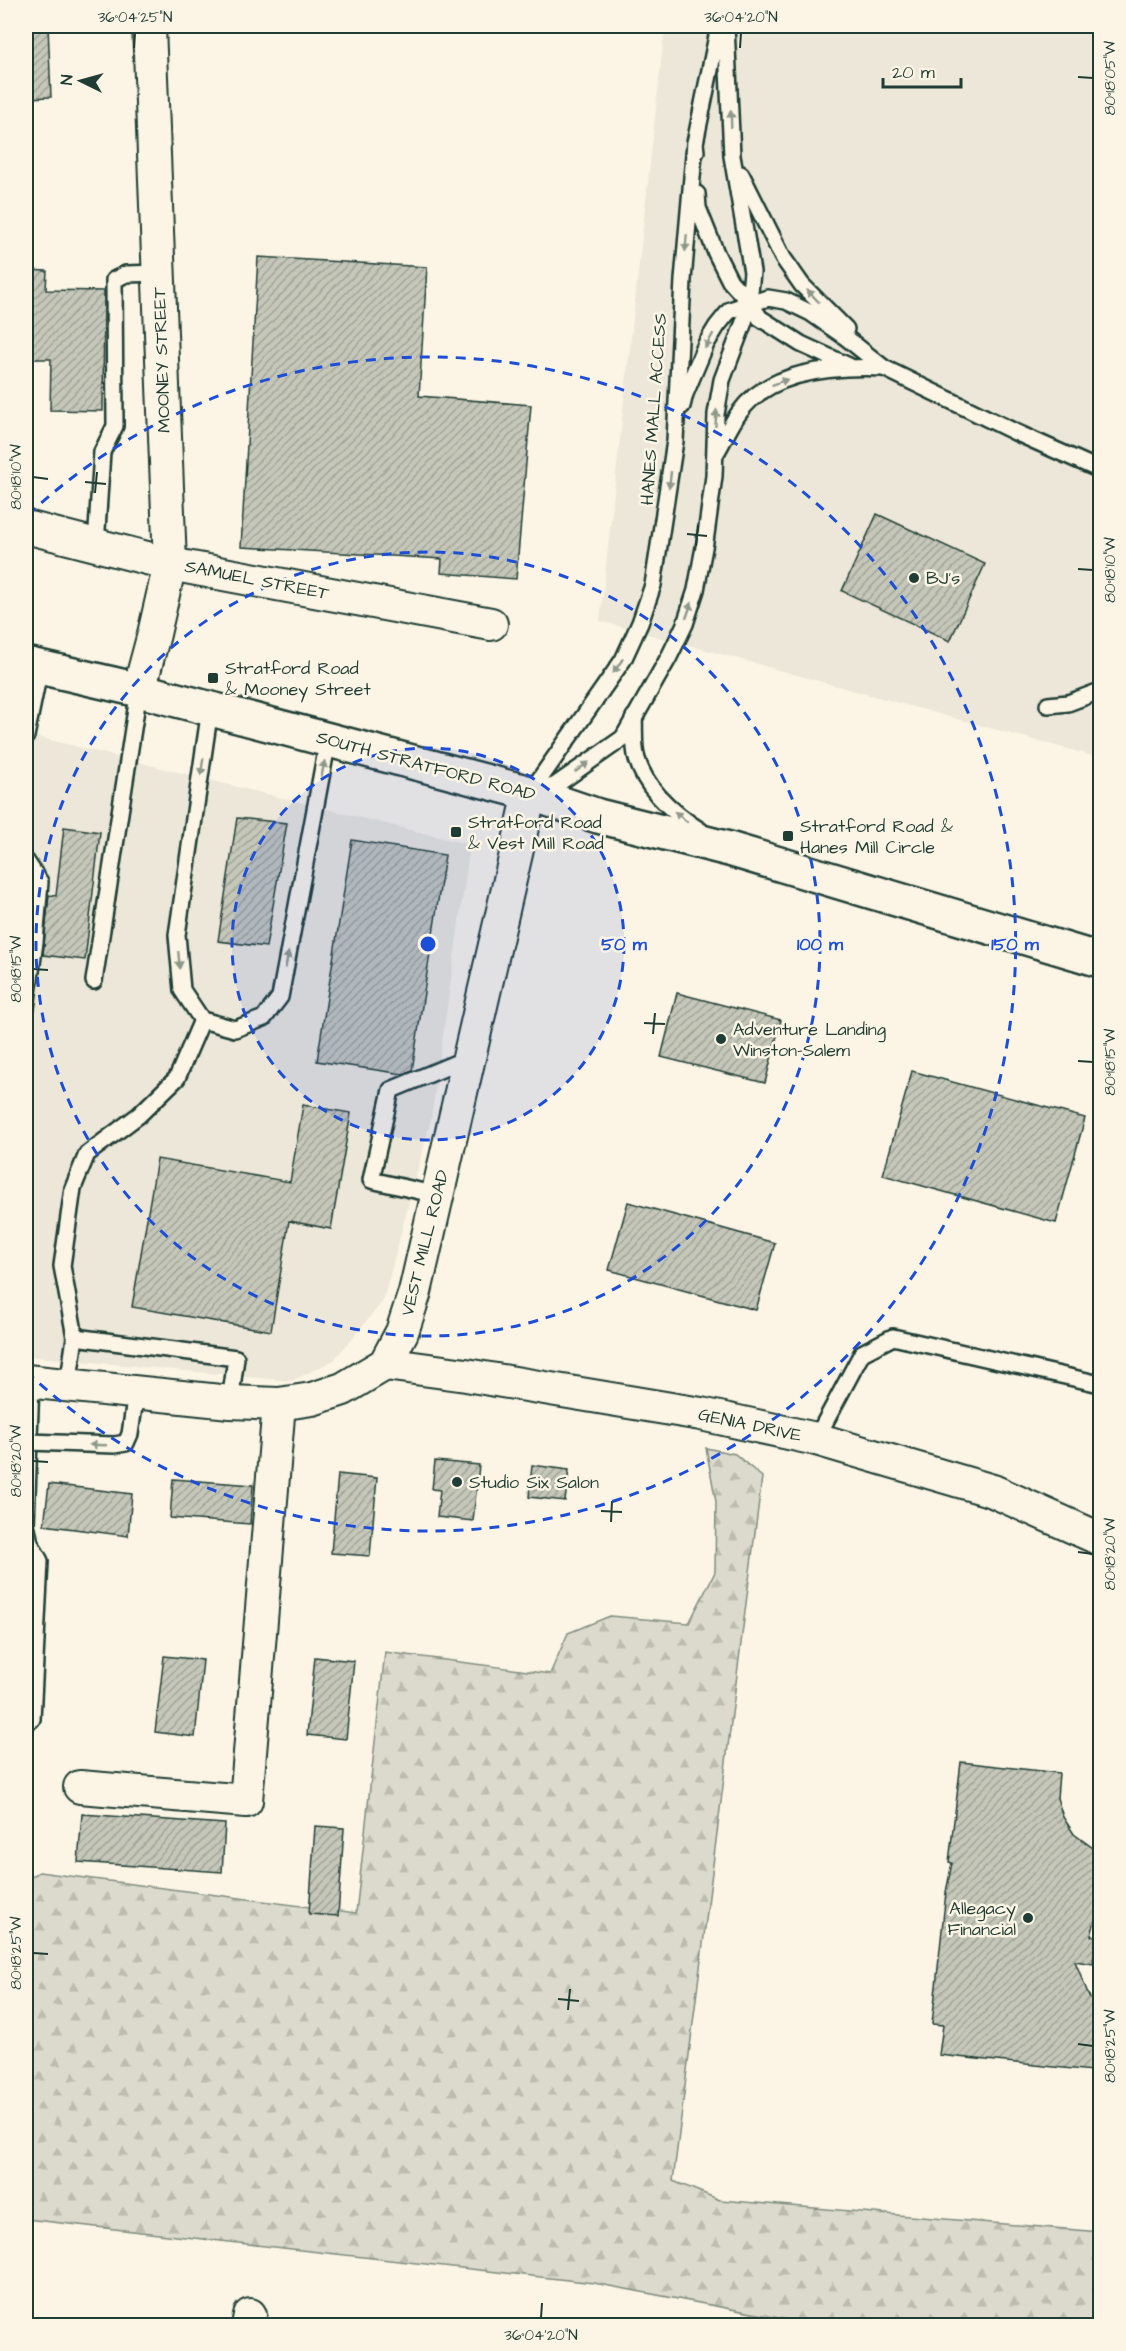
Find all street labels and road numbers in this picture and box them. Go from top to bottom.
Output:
street label: MOONEY STREET [147,286,177,433]
street label: HANES MALL ACCESS [635,312,673,506]
street label: SAMUEL STREET [183,554,332,606]
street label: SOUTH STRATFORD ROAD [314,725,539,807]
street label: VEST MILL ROAD [395,1167,455,1319]
street label: GENIA DRIVE [696,1402,804,1448]

